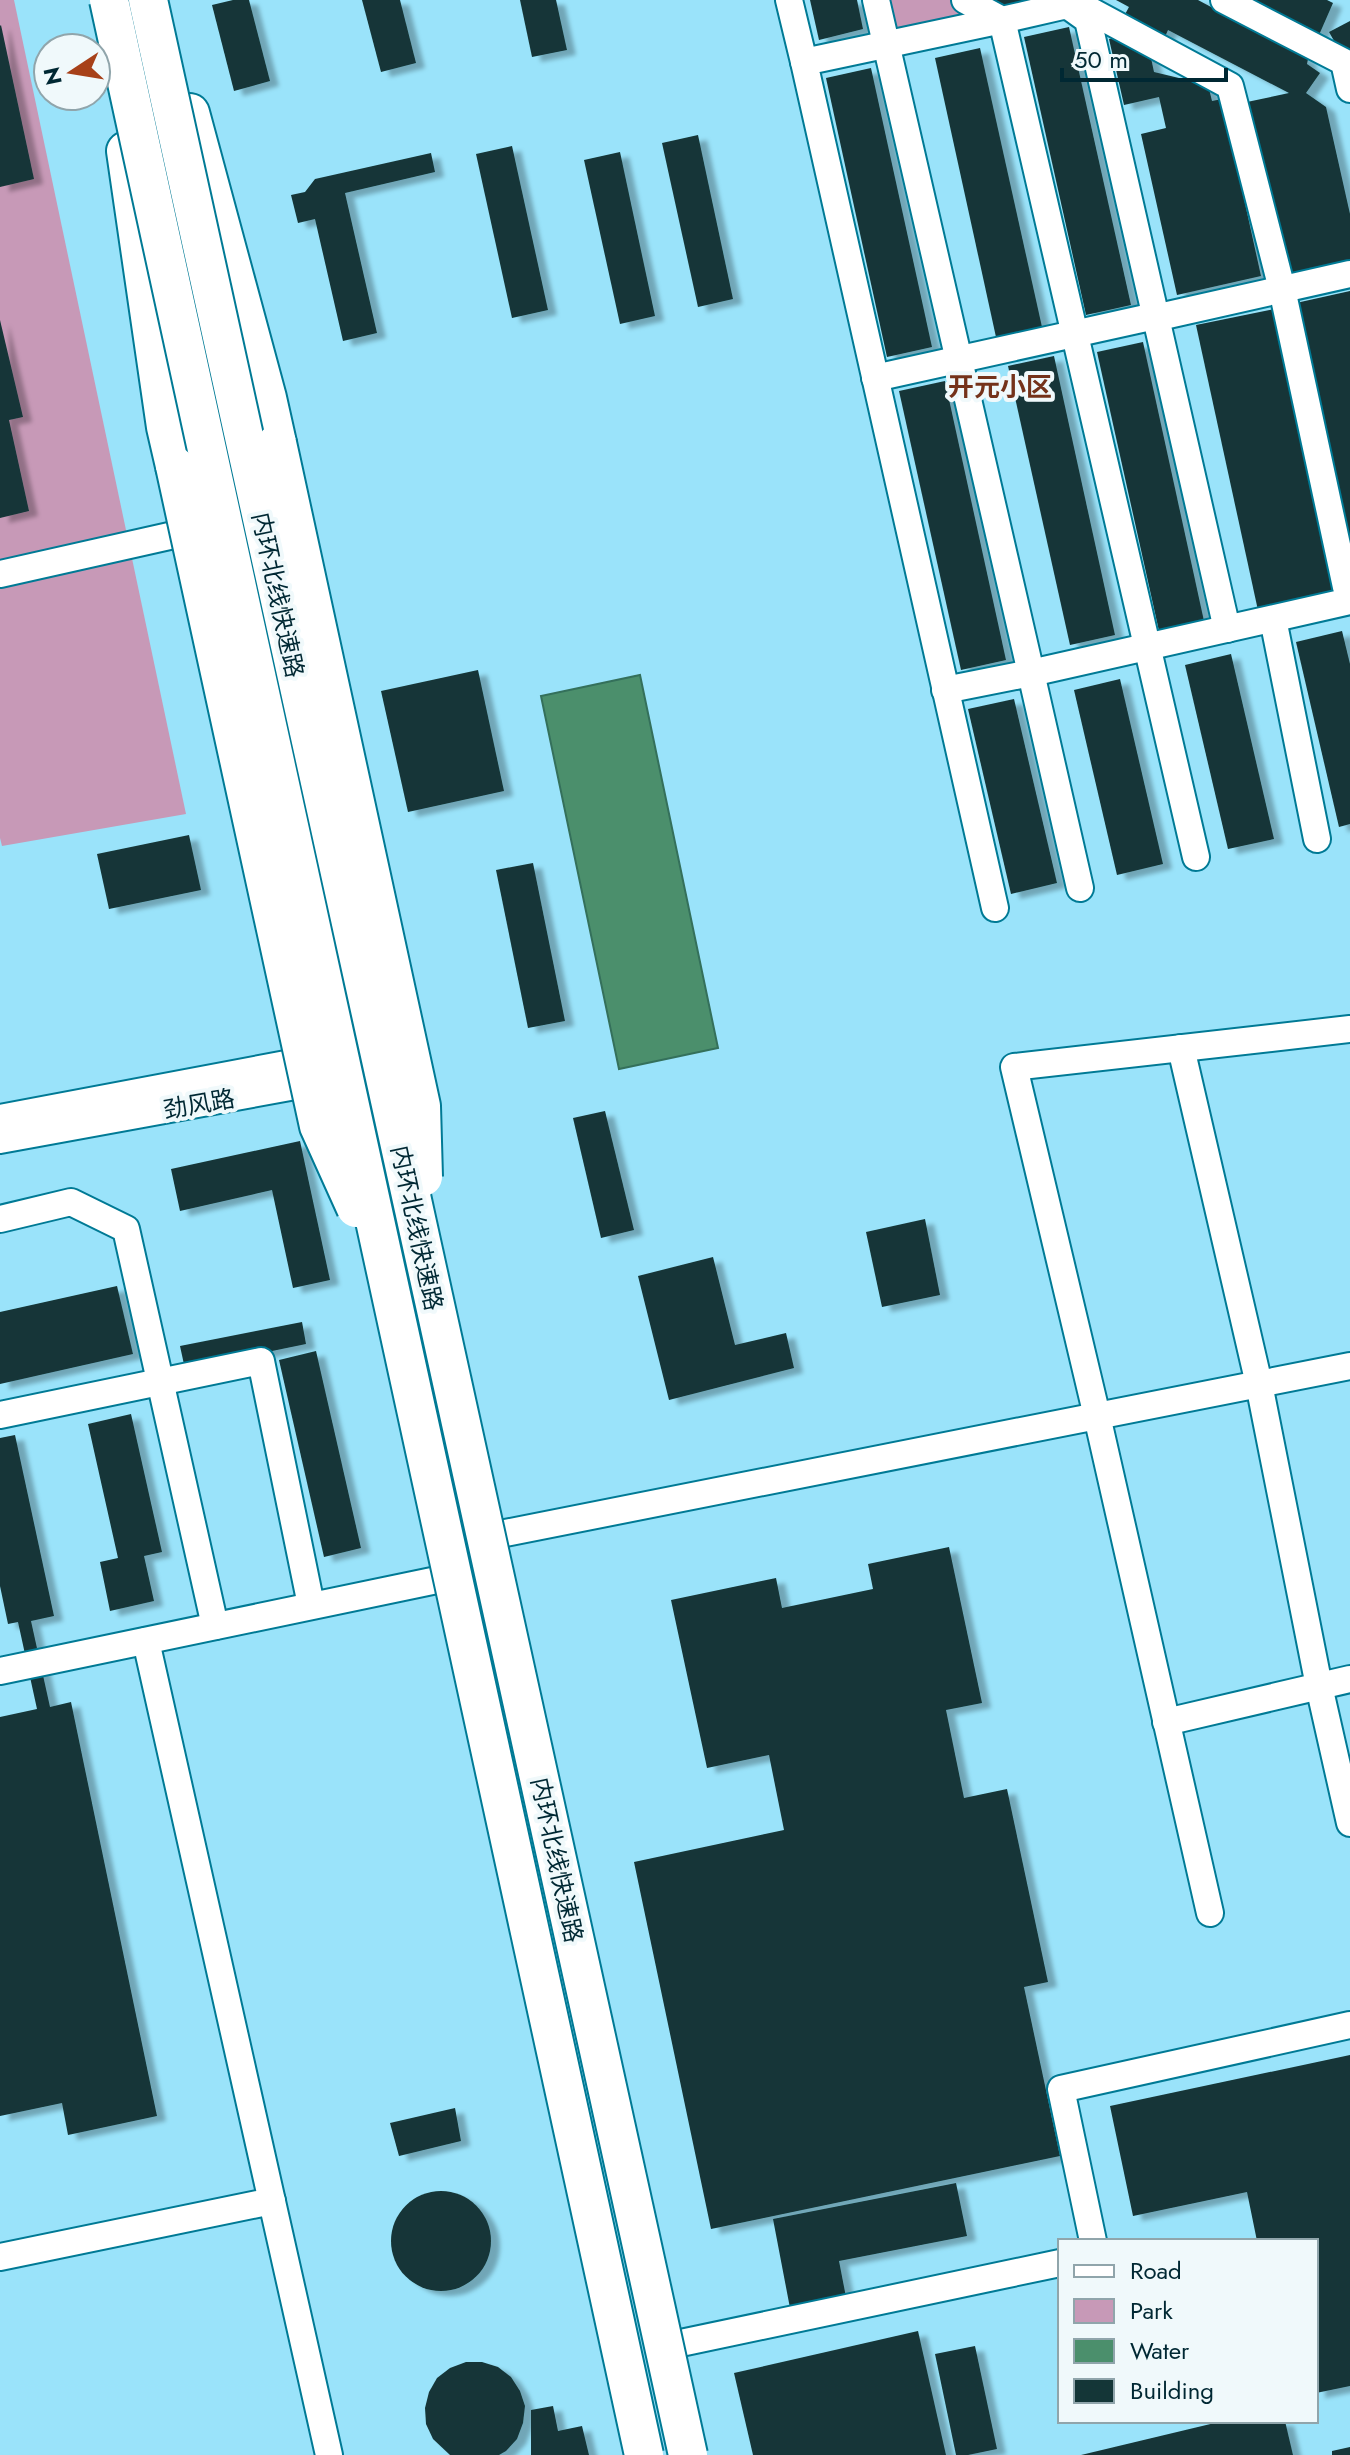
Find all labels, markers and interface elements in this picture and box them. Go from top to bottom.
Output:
north arrow [32,32,112,112]
scale bar [1062,32,1226,82]
text: 50 m [1074,42,1128,77]
text: N [35,64,70,88]
district label: 开元小区 [948,368,1052,406]
street label: 内环北线快速路 [243,509,313,681]
street label: 劲风路 [161,1081,237,1127]
street label: 内环北线快速路 [382,1142,452,1314]
street label: 内环北线快速路 [522,1774,592,1946]
legend [1058,2239,1318,2423]
text: Road [1130,2253,1182,2288]
text: Park [1130,2293,1173,2328]
text: Water [1130,2333,1190,2368]
text: Building [1130,2373,1214,2408]

